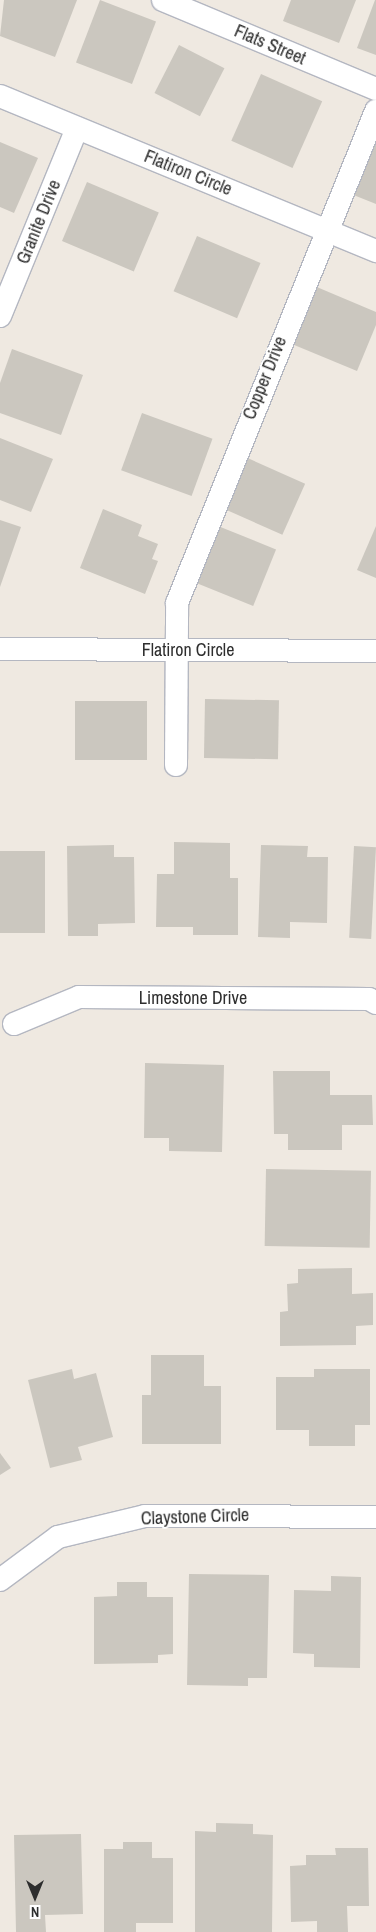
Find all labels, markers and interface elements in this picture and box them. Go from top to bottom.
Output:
street label: Flats Street [231,20,309,70]
street label: Flatiron Circle [141,146,235,200]
street label: Granite Drive [12,177,66,267]
street label: Copper Drive [239,333,291,423]
street label: Flatiron Circle [142,639,234,661]
street label: Limestone Drive [139,987,247,1009]
street label: Claystone Circle [141,1504,249,1530]
north arrow [10,1872,60,1922]
text: N [31,1903,39,1921]

